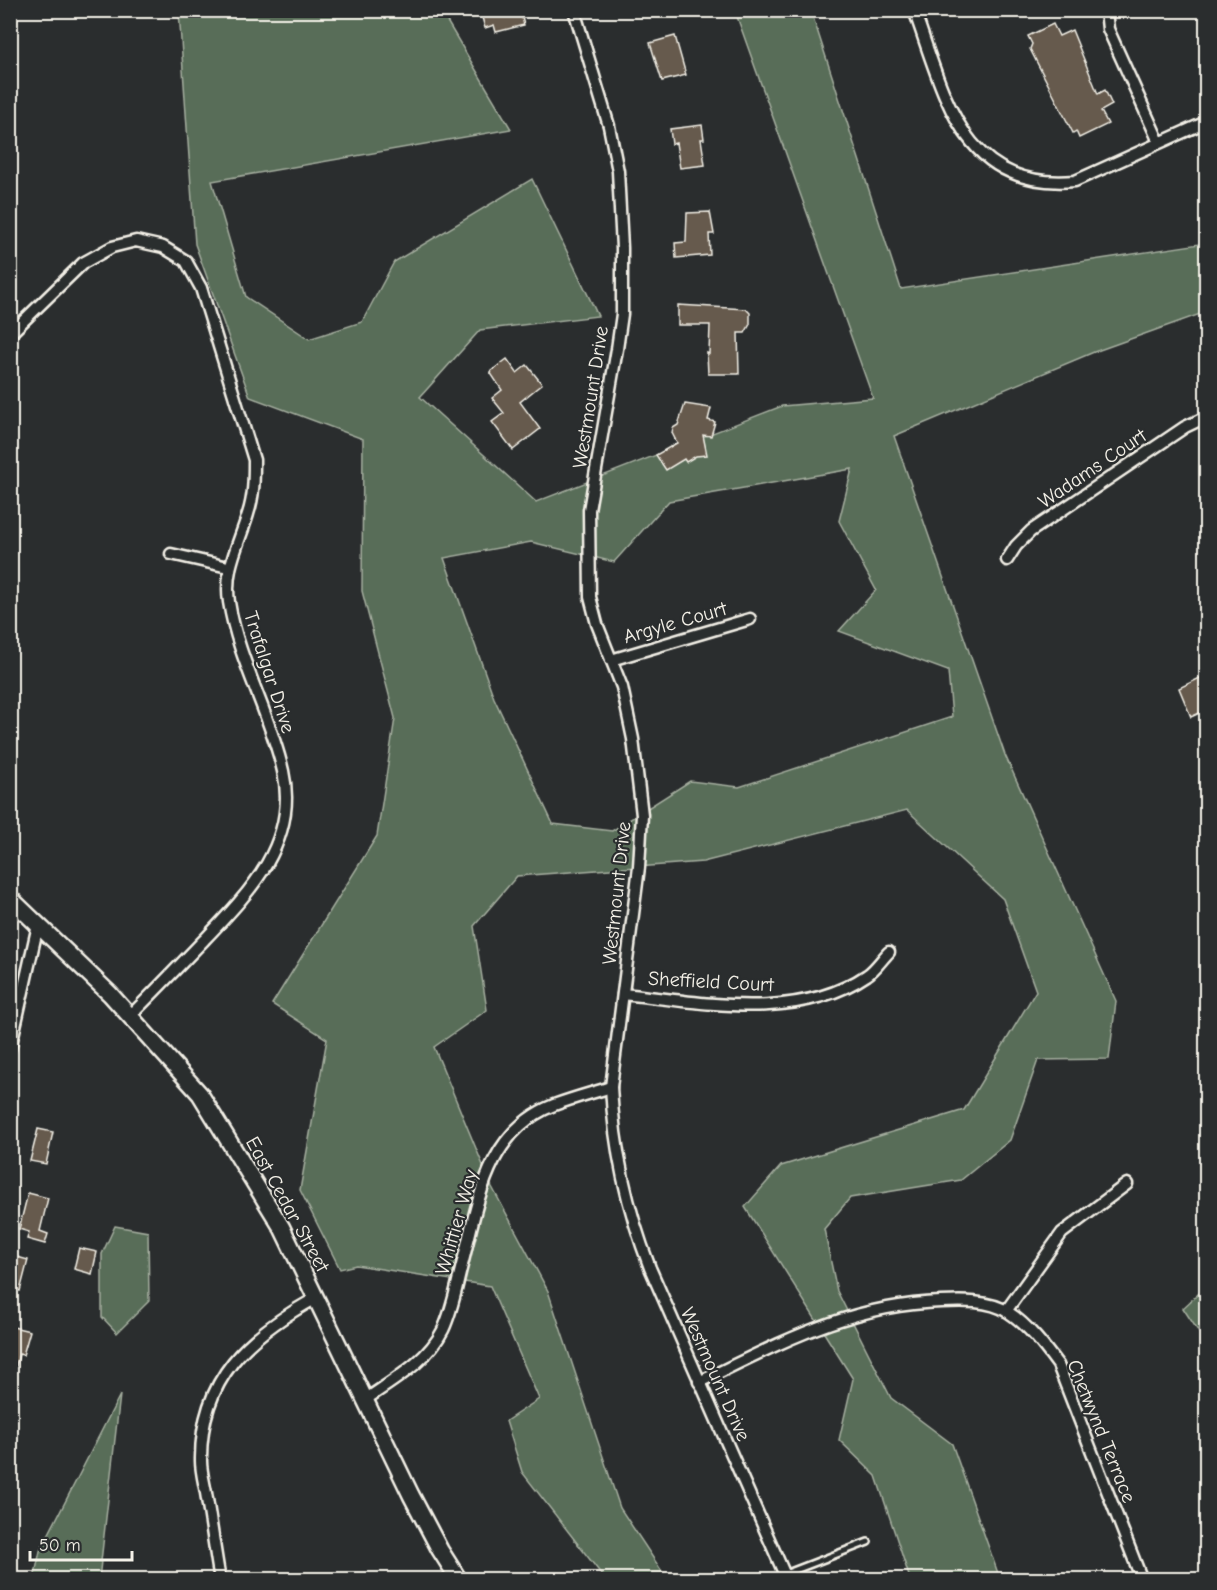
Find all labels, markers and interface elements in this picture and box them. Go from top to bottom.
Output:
street label: Westmount Drive [568,324,613,470]
street label: Wadams Court [1034,423,1152,513]
street label: Argyle Court [621,596,731,648]
street label: Trafalgar Drive [239,608,300,736]
street label: Westmount Drive [598,820,635,966]
street label: Sheffield Court [648,967,776,996]
street label: East Cedar Street [241,1133,335,1277]
street label: Whittier Way [430,1167,482,1277]
street label: Westmount Drive [676,1304,755,1445]
street label: Chetwynd Terrace [1062,1356,1141,1506]
scale bar [30,1524,132,1562]
text: 50 m [39,1535,81,1556]

